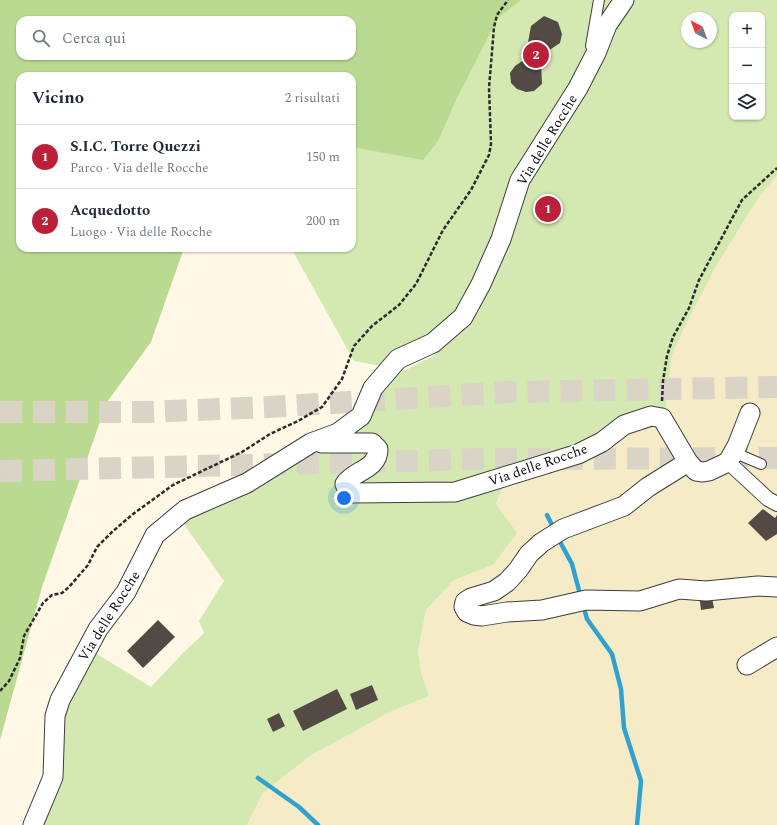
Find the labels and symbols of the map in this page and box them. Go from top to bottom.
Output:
north arrow [681,12,717,48]
pin: 2 [523,40,549,70]
street label: Via delle Rocche [511,90,583,190]
pin: 1 [535,194,561,224]
street label: Via delle Rocche [486,438,591,492]
your location [334,488,354,508]
street label: Via delle Rocche [73,566,145,665]

